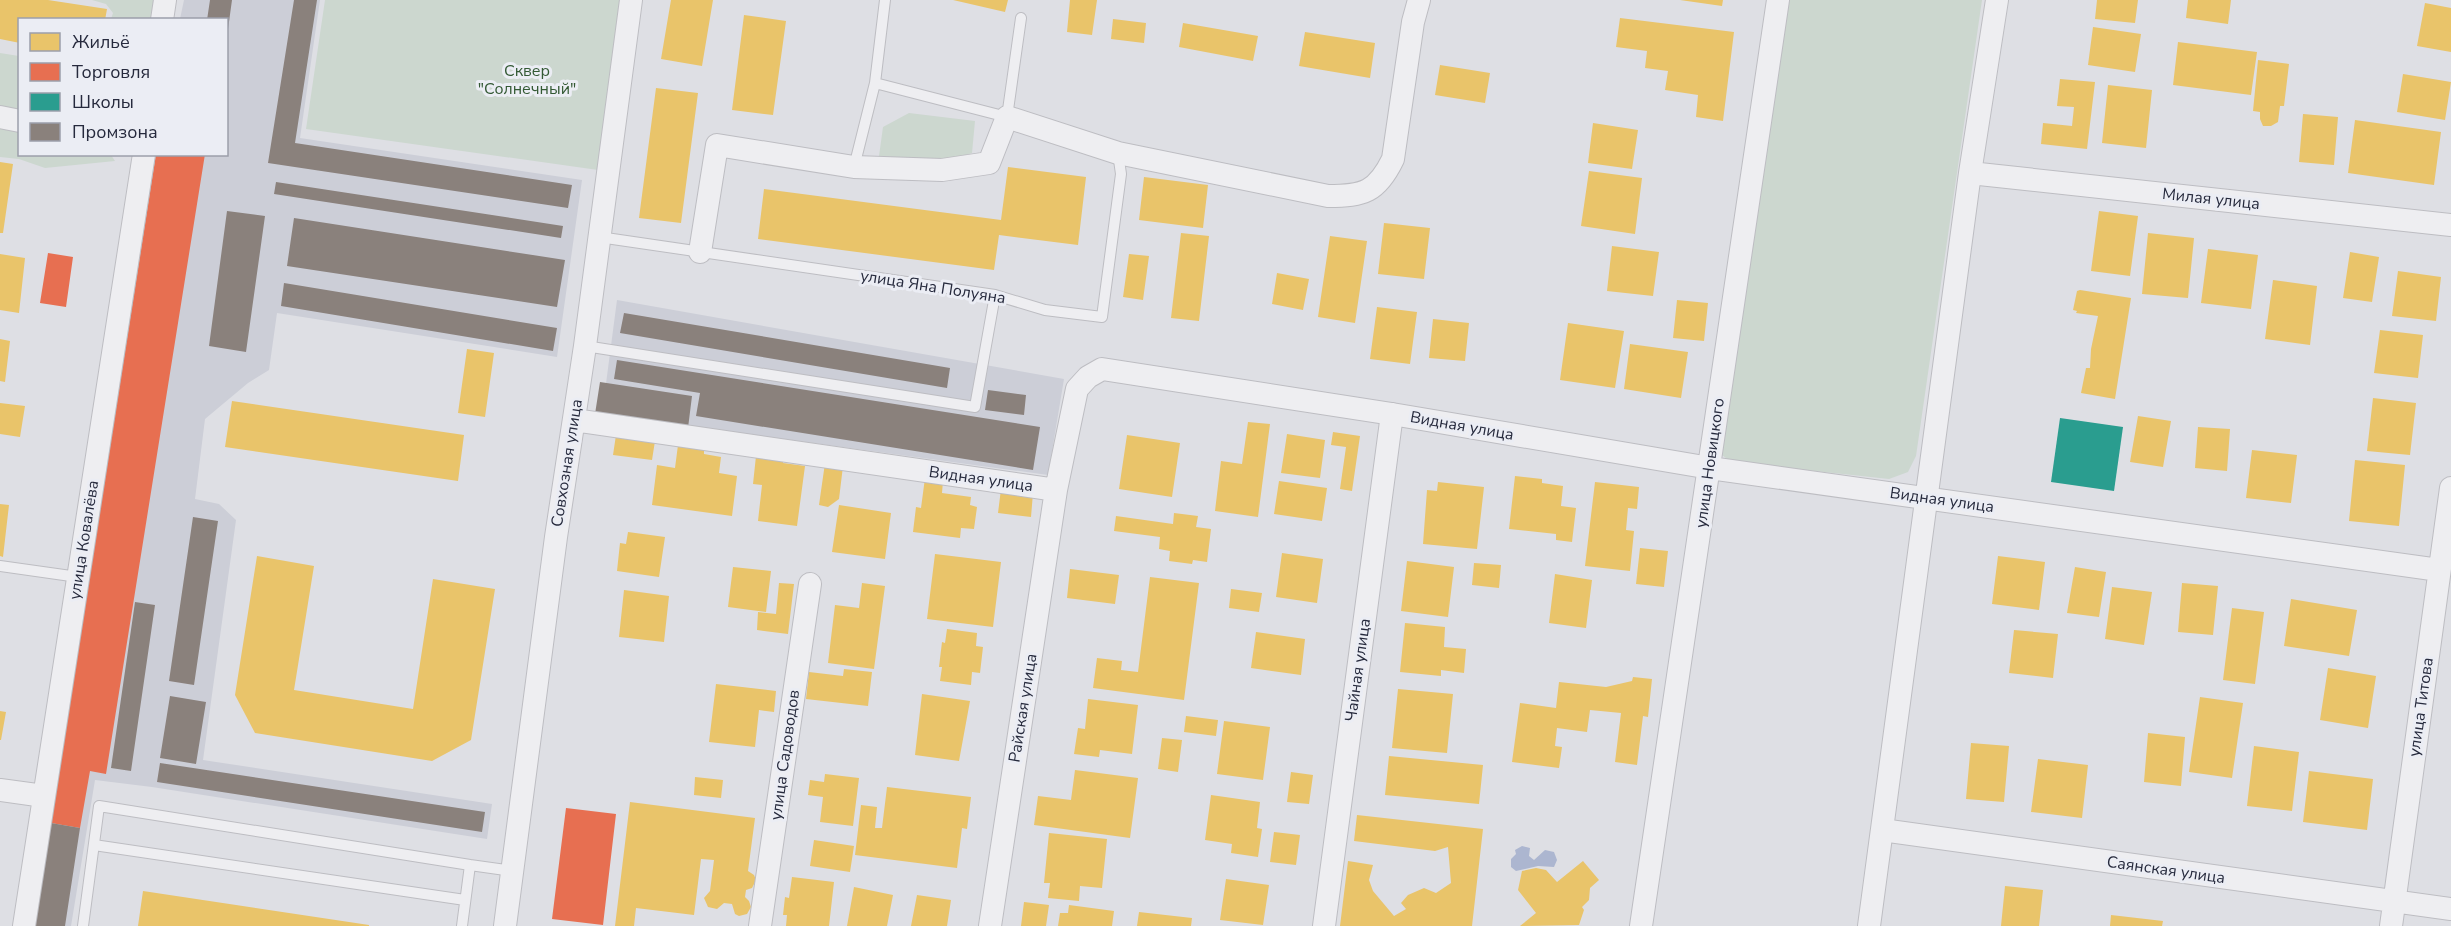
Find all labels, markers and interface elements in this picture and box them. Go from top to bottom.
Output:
legend [18,18,228,156]
text: Жильё [72,30,130,54]
text: Торговля [72,60,150,84]
park label: Сквер "Солнечный" [478,60,576,100]
text: Школы [72,90,134,114]
text: Промзона [72,120,158,144]
street label: Милая улица [2161,183,2261,215]
street label: улица Яна Полуяна [859,265,1007,309]
street label: Совхозная улица [546,397,588,529]
street label: улица Новицкого [1690,397,1730,529]
street label: Видная улица [1408,406,1516,446]
street label: Видная улица [927,461,1035,497]
street label: улица Ковалёва [64,479,104,601]
street label: Видная улица [1888,482,1996,518]
street label: Чайная улица [1340,617,1376,723]
street label: Райская улица [1004,652,1042,764]
street label: улица Титова [2403,656,2439,758]
street label: улица Садоводов [765,688,805,822]
street label: Саянская улица [2105,851,2227,889]

